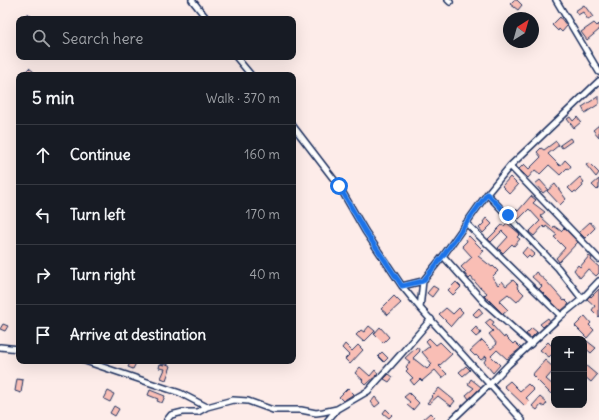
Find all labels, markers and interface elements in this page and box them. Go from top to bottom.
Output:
north arrow [503,12,539,48]
search box [16,16,296,60]
icon: search [30,27,52,49]
text: Search here [62,29,143,48]
text: 5 min [32,87,74,109]
text: Walk · 370 m [206,90,280,107]
icon: ahead [32,144,54,166]
text: Continue [70,145,131,164]
text: 160 m [244,146,280,163]
route start [330,177,348,195]
icon: left [32,204,54,226]
text: Turn left [70,205,125,224]
text: 170 m [245,206,280,223]
route end [499,206,517,224]
icon: right [32,264,54,286]
text: Turn right [70,265,135,284]
text: 40 m [249,266,280,283]
icon: arrive [32,324,54,346]
text: Arrive at destination [70,325,206,344]
map controls [551,336,587,408]
button: + [551,336,587,372]
button: − [551,372,587,408]

